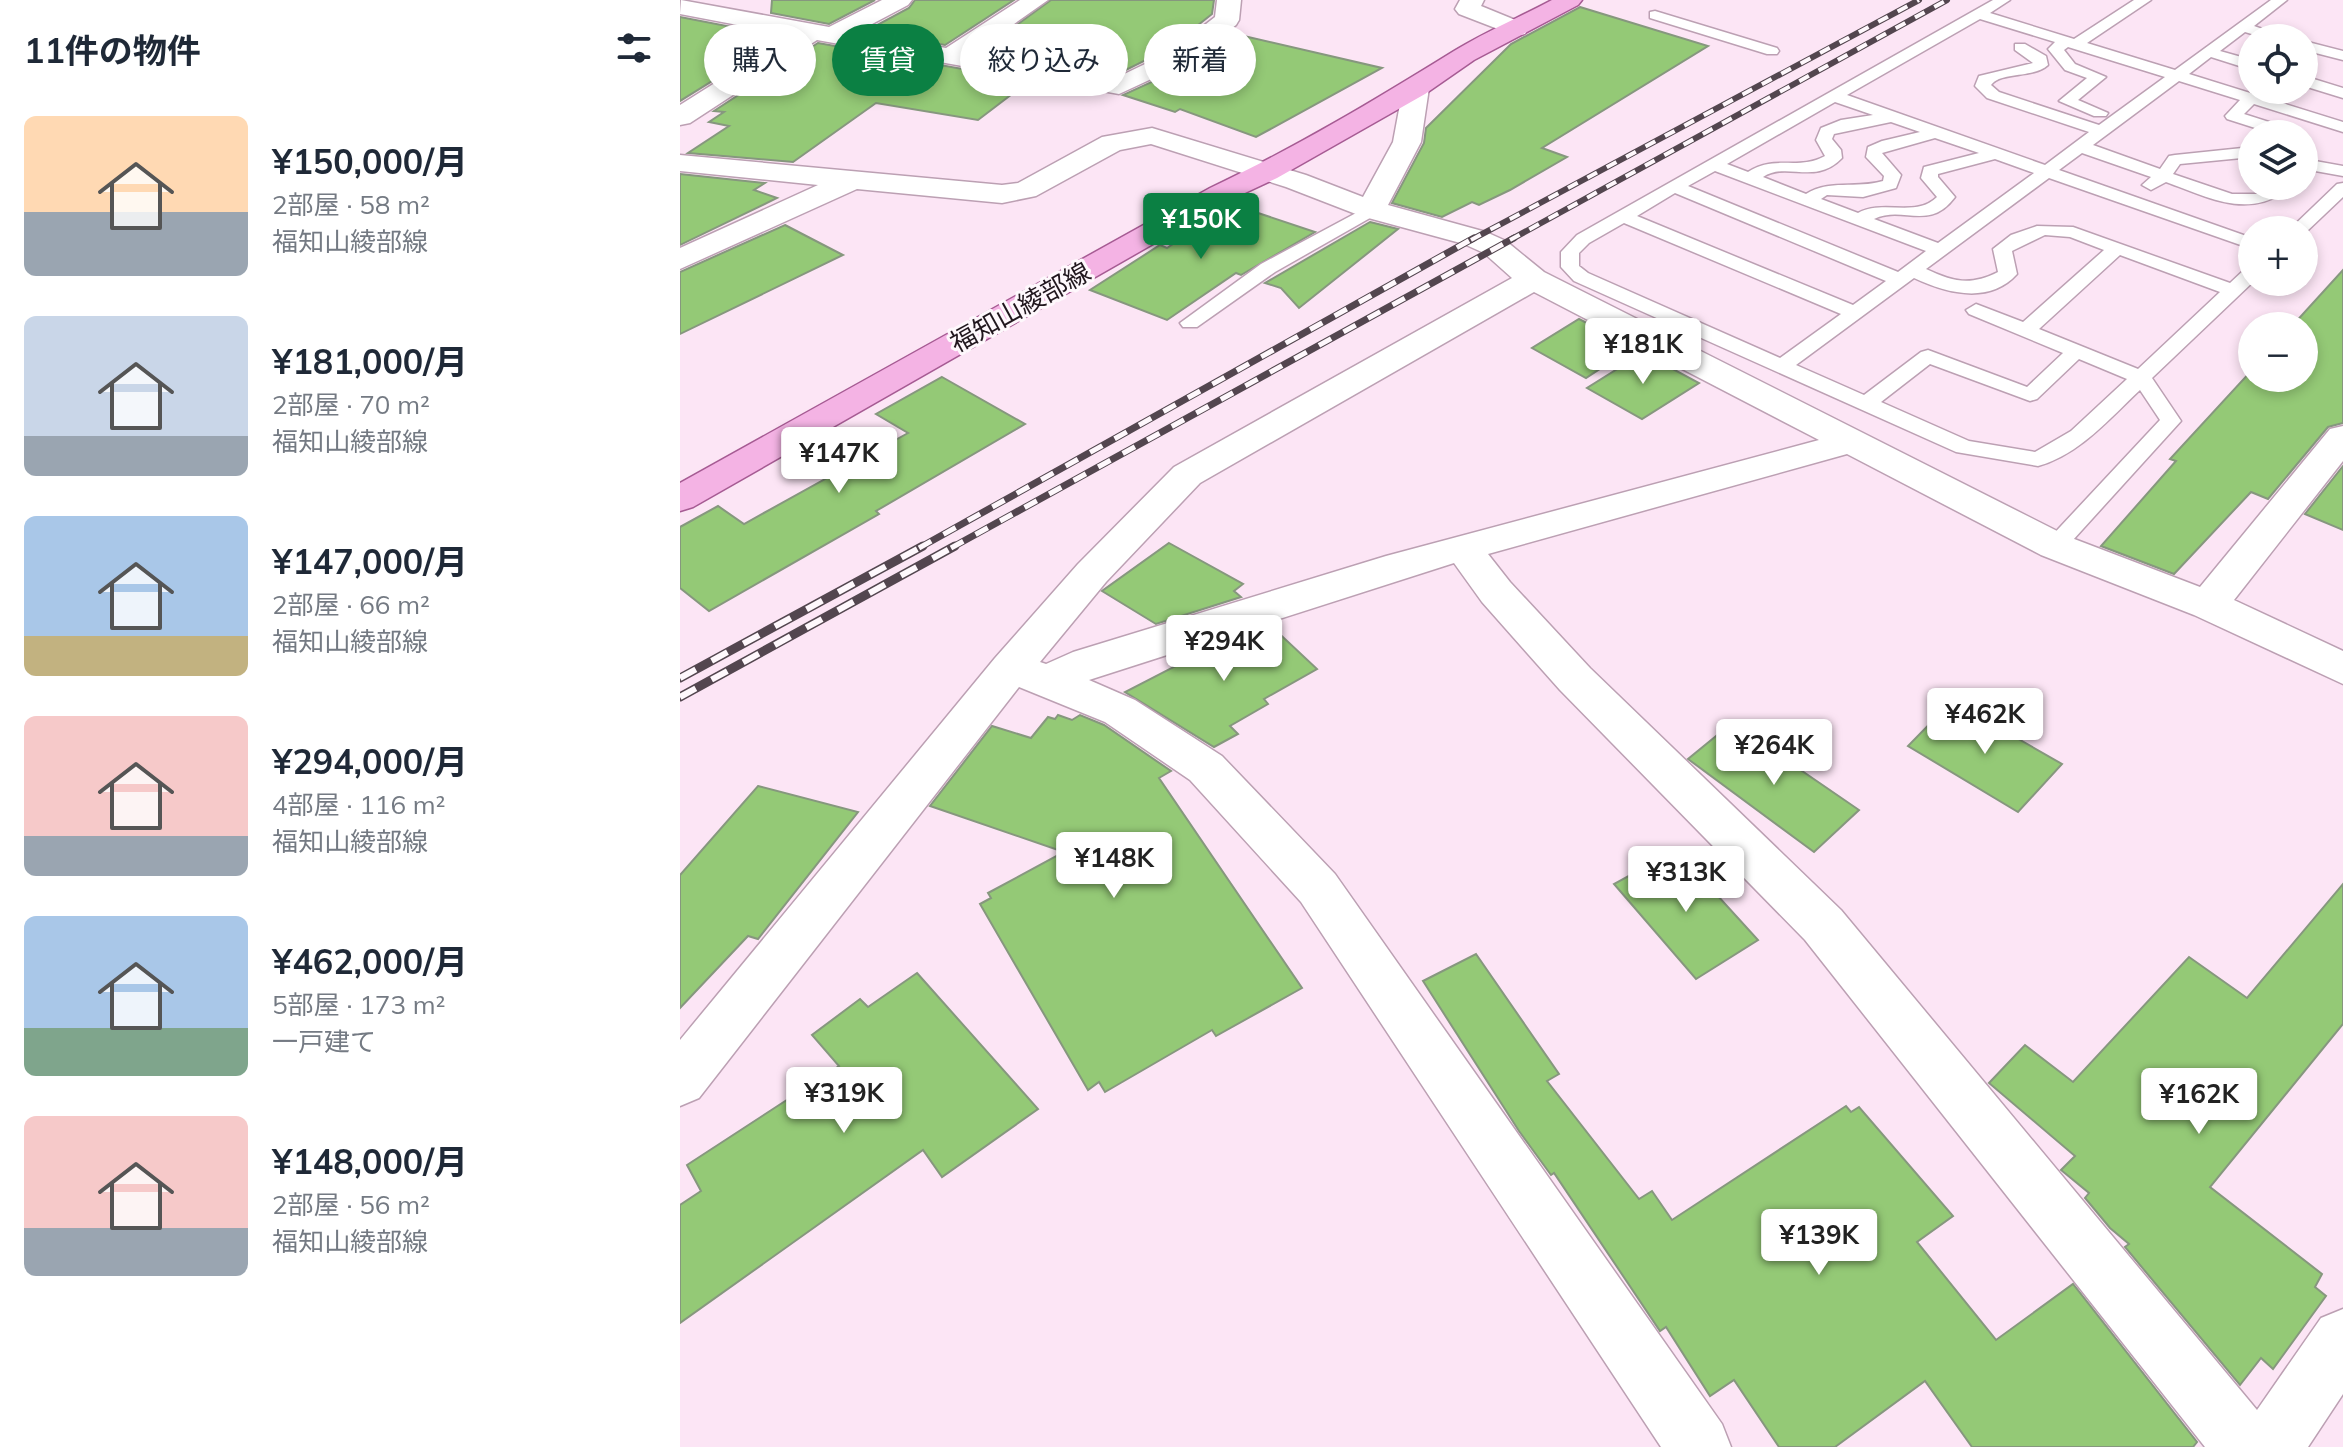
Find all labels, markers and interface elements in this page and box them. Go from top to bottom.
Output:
chip: 購入 [704,24,816,96]
chip: 賃貸 [832,24,944,96]
chip: 絞り込み [960,24,1128,96]
chip: 新着 [1144,24,1256,96]
map controls [2238,24,2318,392]
button: locate [2238,24,2318,104]
icon: filters [612,26,656,70]
text: 11件の物件 [24,29,201,72]
button: layers [2238,120,2318,200]
text: ¥150,000/月 [272,140,468,183]
icon: home [88,148,184,244]
text: 2部屋 · 58 m² [272,188,430,221]
pin: ¥150K [1145,193,1257,261]
text: ¥150K [1161,202,1241,235]
button: + [2238,216,2318,296]
text: 福知山綾部線 [272,225,428,258]
street label: 福知山綾部線 [944,255,1096,359]
button: − [2238,312,2318,392]
pin: ¥181K [1587,318,1699,386]
text: ¥181K [1603,327,1683,360]
text: ¥181,000/月 [272,340,468,383]
icon: home [88,348,184,444]
text: 2部屋 · 70 m² [272,388,430,421]
text: 福知山綾部線 [272,425,428,458]
pin: ¥147K [783,427,895,495]
text: ¥147K [799,436,879,469]
text: ¥147,000/月 [272,540,468,583]
icon: home [88,548,184,644]
text: 2部屋 · 66 m² [272,588,430,621]
pin: ¥294K [1168,615,1280,683]
text: ¥294K [1184,624,1264,657]
text: 福知山綾部線 [272,625,428,658]
pin: ¥462K [1929,688,2041,756]
text: ¥462K [1945,697,2025,730]
pin: ¥264K [1718,719,1830,787]
text: ¥264K [1734,728,1814,761]
text: ¥294,000/月 [272,740,468,783]
icon: home [88,748,184,844]
text: 4部屋 · 116 m² [272,788,445,821]
text: 福知山綾部線 [272,825,428,858]
pin: ¥148K [1058,832,1170,900]
text: ¥148K [1074,841,1154,874]
pin: ¥313K [1630,846,1742,914]
text: ¥313K [1646,855,1726,888]
text: ¥462,000/月 [272,940,468,983]
icon: home [88,948,184,1044]
text: 5部屋 · 173 m² [272,988,445,1021]
text: 一戸建て [272,1025,376,1058]
pin: ¥319K [788,1067,900,1135]
pin: ¥162K [2143,1068,2255,1136]
text: ¥319K [804,1076,884,1109]
text: ¥162K [2159,1077,2239,1110]
text: ¥148,000/月 [272,1140,468,1183]
icon: home [88,1148,184,1244]
text: 2部屋 · 56 m² [272,1188,430,1221]
pin: ¥139K [1763,1209,1875,1277]
text: ¥139K [1779,1218,1859,1251]
text: 福知山綾部線 [272,1225,428,1258]

